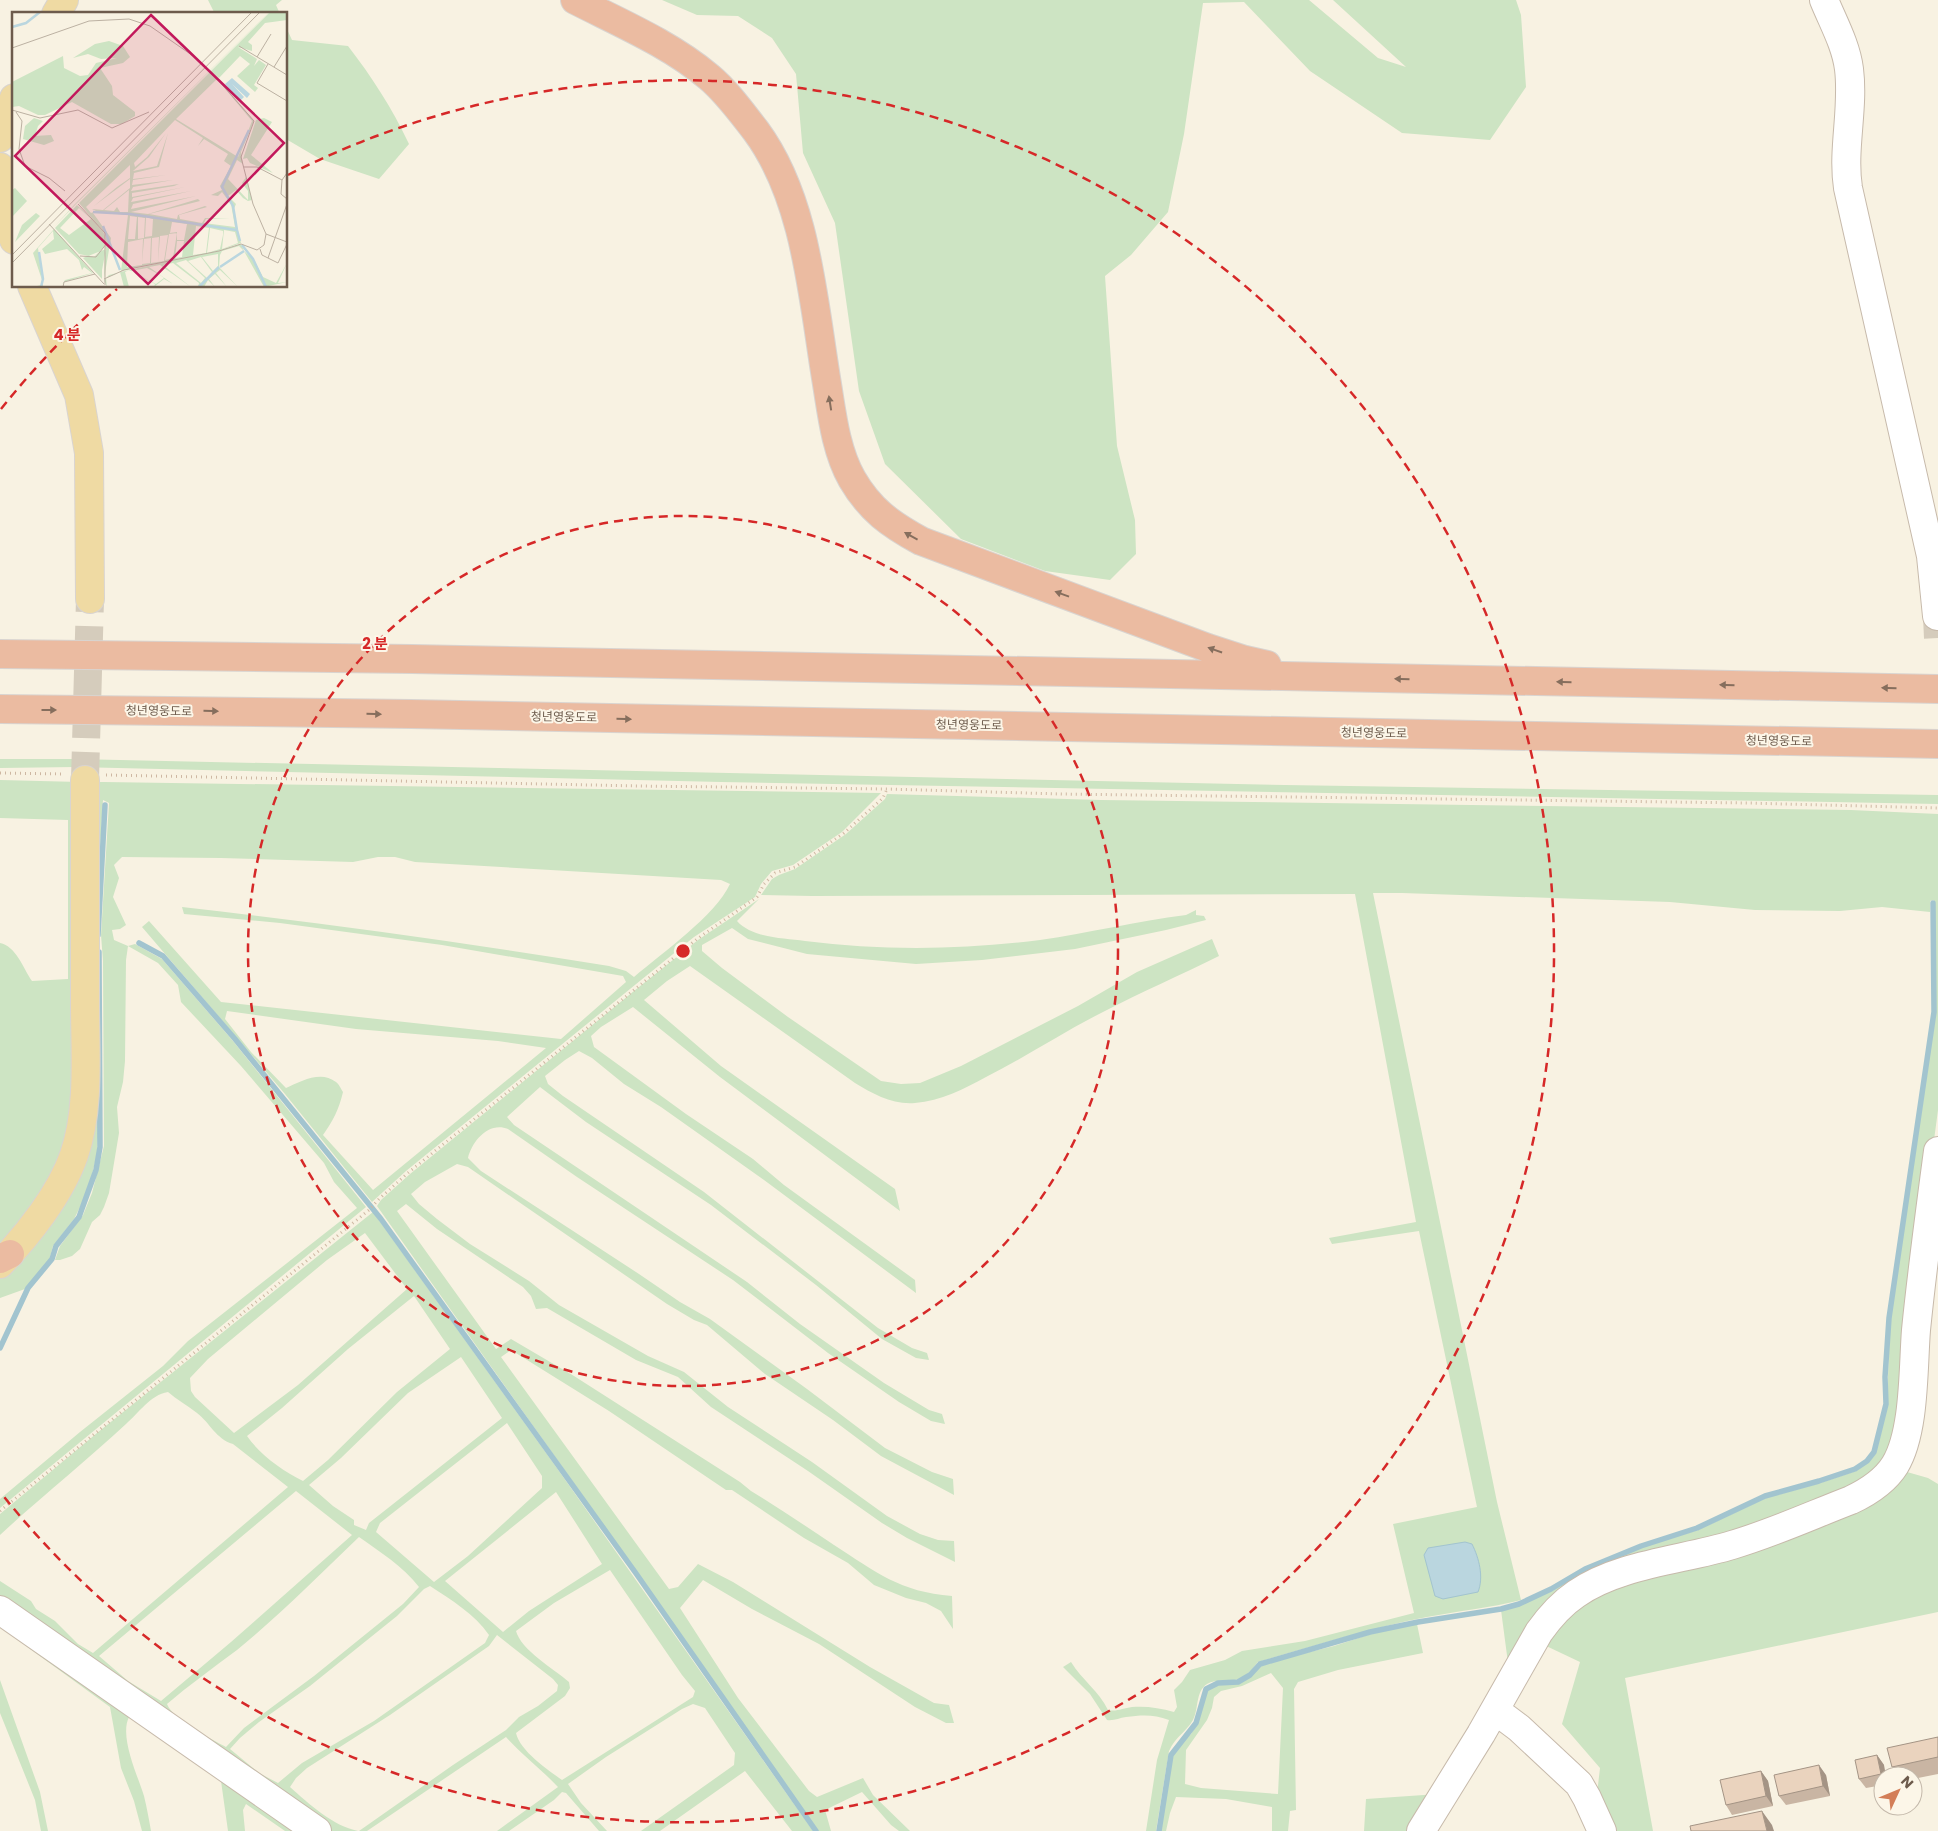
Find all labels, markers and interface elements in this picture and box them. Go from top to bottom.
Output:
inset map [12,12,288,288]
text: 4 분 [53,324,81,345]
one-way arrow [826,394,834,410]
one-way arrow [903,532,918,540]
one-way arrow [1054,590,1069,598]
text: 2 분 [362,633,388,654]
one-way arrow [1207,646,1222,653]
one-way arrow [1394,674,1410,682]
one-way arrow [1556,678,1572,686]
one-way arrow [1719,681,1735,689]
one-way arrow [1881,684,1897,692]
street label: 청년영웅도로 [126,701,192,720]
one-way arrow [41,706,57,714]
one-way arrow [203,707,219,715]
street label: 청년영웅도로 [531,707,597,726]
one-way arrow [366,710,382,718]
one-way arrow [616,715,632,723]
street label: 청년영웅도로 [936,715,1002,734]
street label: 청년영웅도로 [1341,723,1407,742]
street label: 청년영웅도로 [1746,731,1812,750]
centre of rings [674,942,692,960]
north arrow [1873,1766,1923,1816]
text: N [1897,1771,1918,1793]

